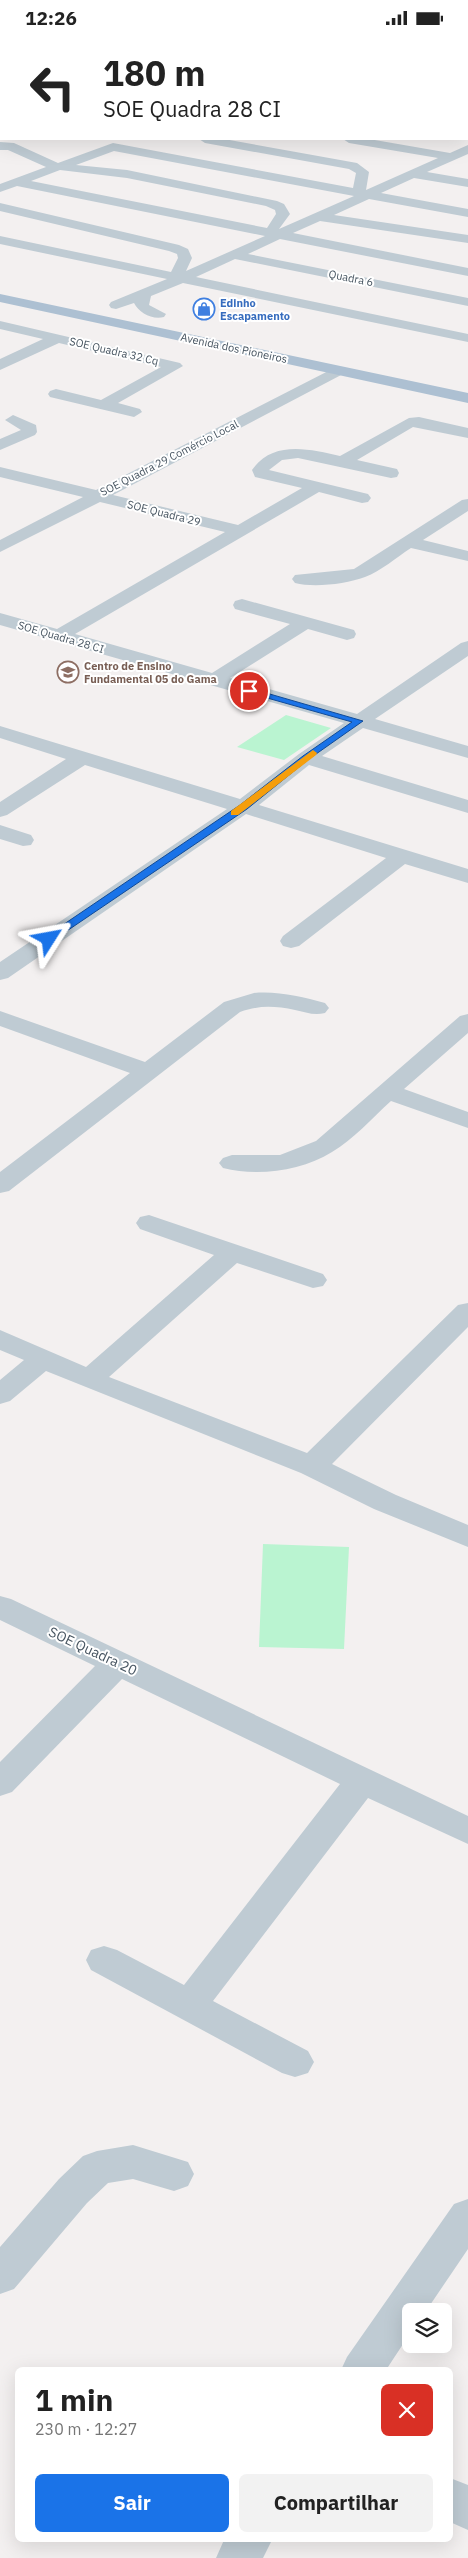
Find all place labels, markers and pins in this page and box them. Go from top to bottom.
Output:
place label: Edinho Escapamento [220,296,290,323]
shop icon: Edinho Escapamento [192,297,216,321]
place label: Centro de Ensino Fundamental 05 do Gama [84,659,217,686]
school or university icon: Centro de Ensino Fundamental 05 do Gama [56,660,80,684]
pin [228,670,270,712]

